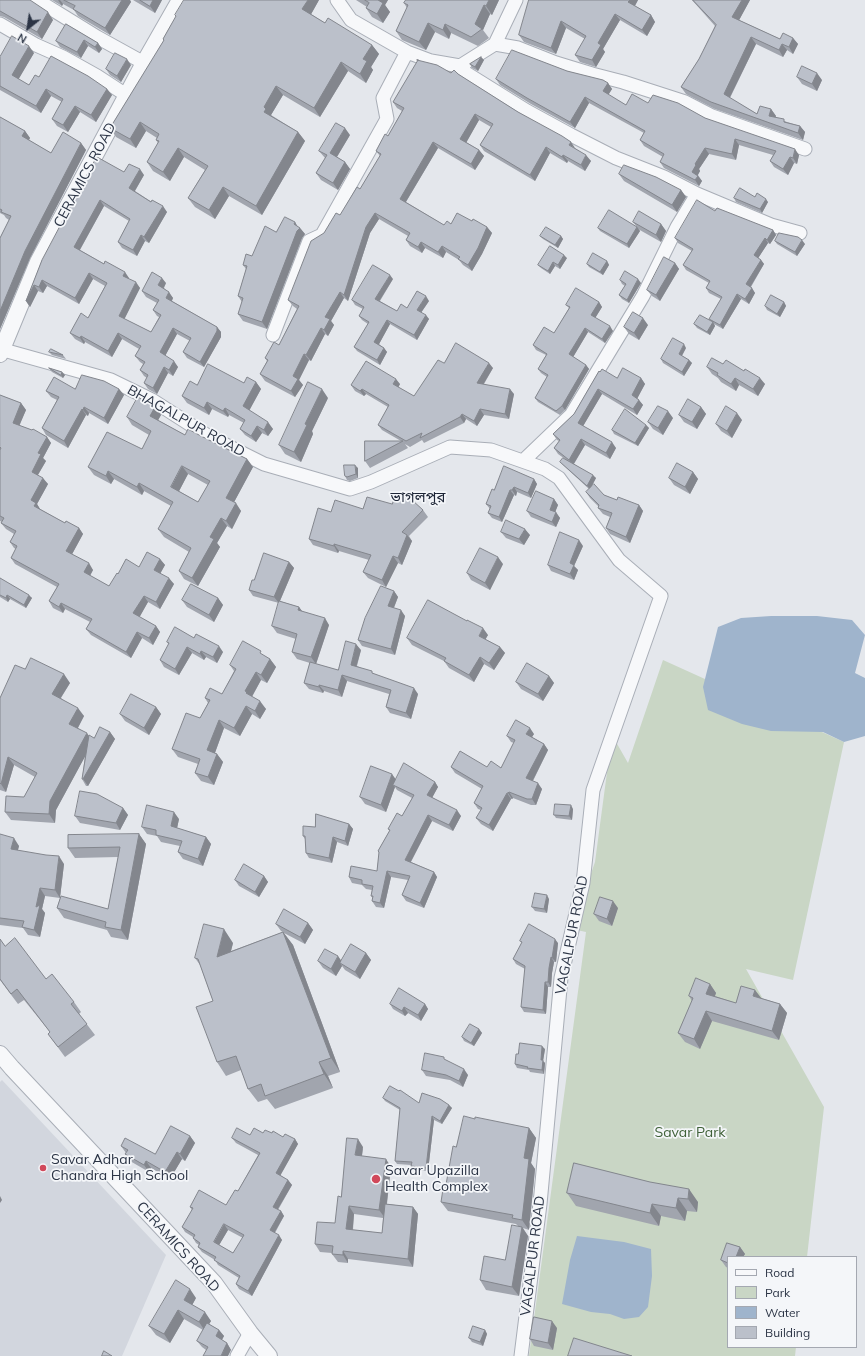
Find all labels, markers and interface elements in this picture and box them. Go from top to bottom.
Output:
north arrow [8,8,48,48]
text: N [15,30,29,47]
street label: CERAMICS ROAD [50,120,120,230]
street label: BHAGALPUR ROAD [124,382,248,460]
district label: ভাগলপুর [391,488,445,506]
street label: VAGALPUR ROAD [552,874,592,996]
park label: Savar Park [655,1125,725,1141]
place label: Savar Adhar Chandra High School [51,1152,188,1184]
marker: Savar Adhar Chandra High School [38,1163,48,1173]
place label: Savar Upazilla Health Complex [385,1163,488,1196]
marker: Savar Upazilla Health Complex [370,1173,382,1185]
street label: VAGALPUR ROAD [517,1195,549,1317]
street label: CERAMICS ROAD [133,1198,223,1296]
legend [727,1256,857,1348]
text: Road [765,1265,794,1280]
text: Park [765,1285,790,1300]
text: Water [765,1305,800,1320]
text: Building [765,1325,810,1340]

